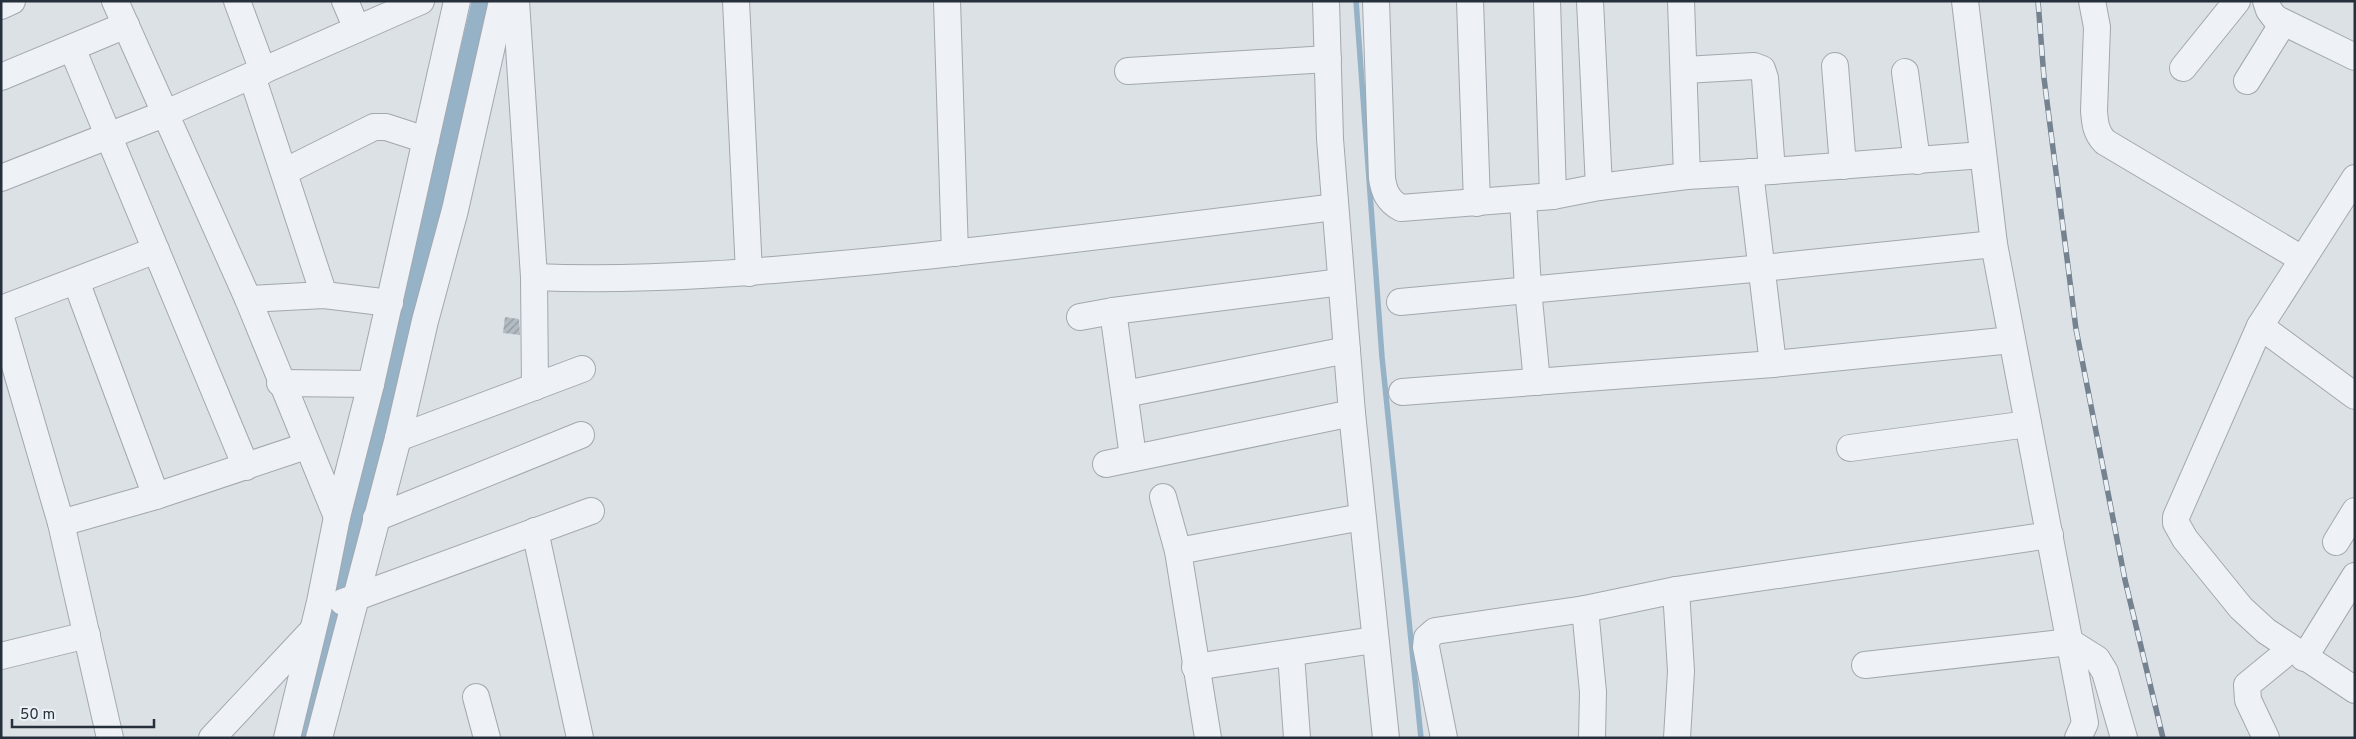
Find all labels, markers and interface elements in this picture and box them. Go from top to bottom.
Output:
scale bar [12,696,155,728]
text: 50 m [20,706,55,725]

